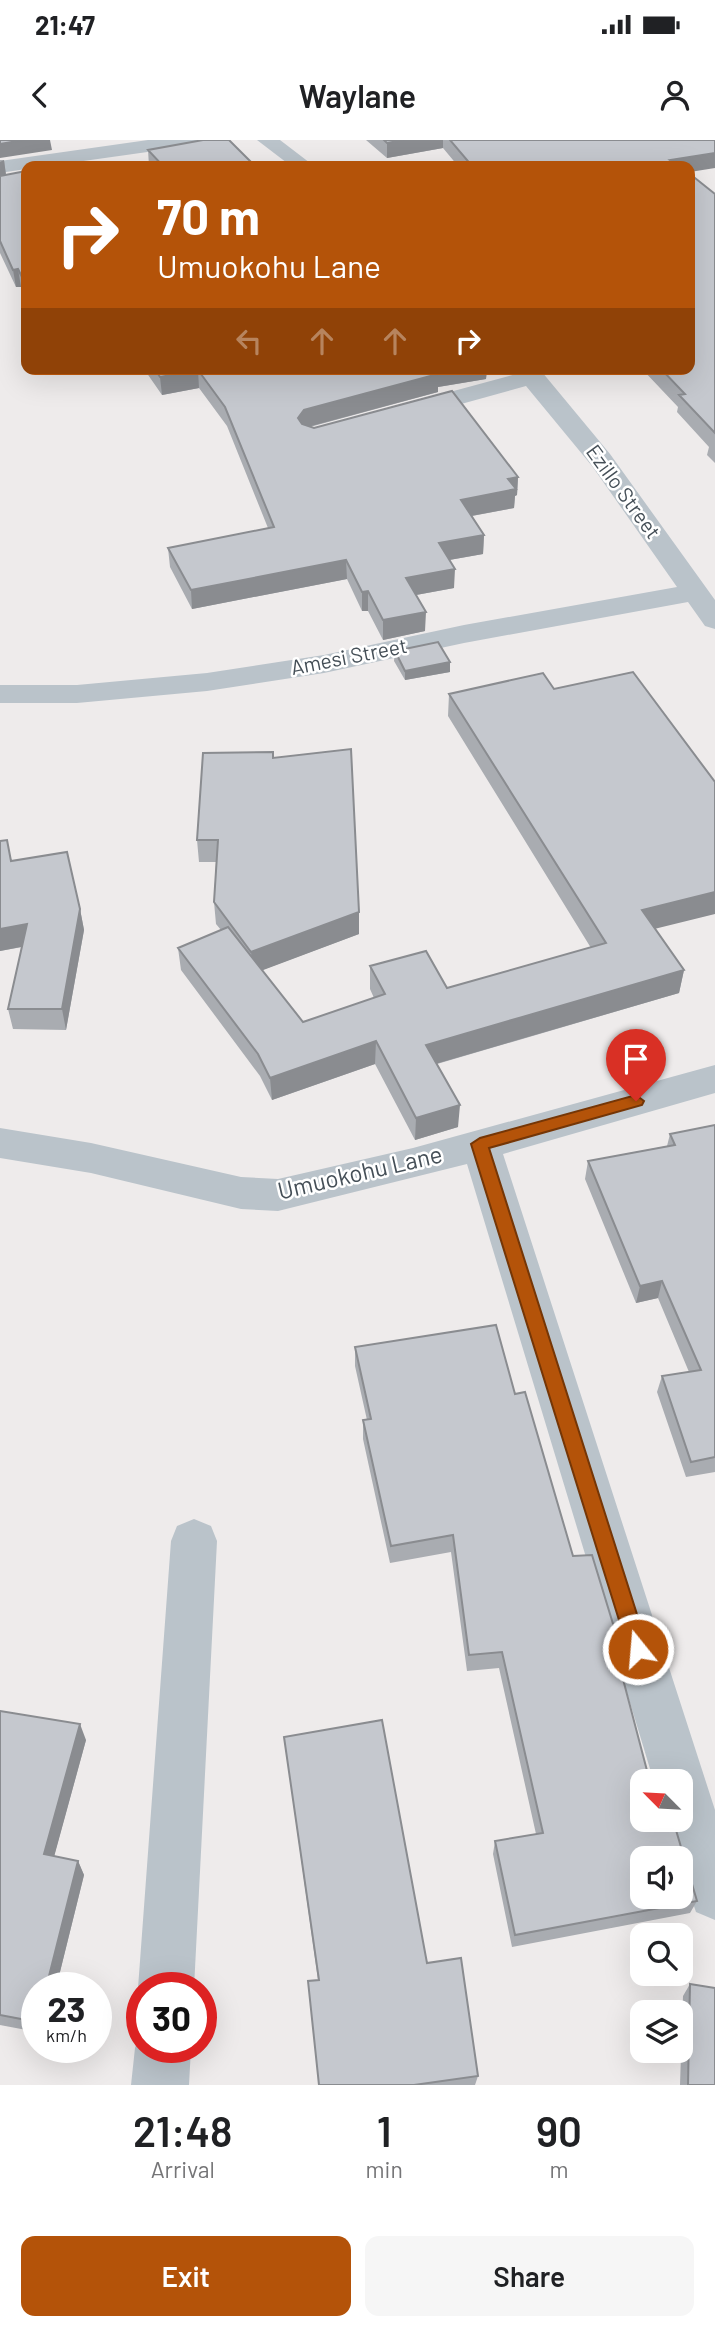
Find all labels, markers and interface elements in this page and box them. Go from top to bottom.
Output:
text: 21:47 [35,9,95,40]
icon: back [21,76,59,114]
text: Waylane [299,76,416,114]
icon: person [656,76,694,114]
text: 70 m [157,186,260,245]
icon: right [42,189,133,280]
text: Umuokohu Lane [157,246,381,284]
icon: left [230,322,268,360]
icon: ahead [303,322,341,360]
icon: ahead [376,322,414,360]
icon: right [449,322,487,360]
street label: Ezillo Street [582,439,667,543]
street label: Amesi Street [288,632,409,679]
pin [606,1029,666,1101]
icon: arrive [617,1040,655,1078]
street label: Umuokohu Lane [275,1139,445,1205]
position arrow [601,1612,675,1686]
north arrow [630,1769,693,1832]
map controls [630,1769,693,2063]
button: sound [630,1846,693,1909]
button: search [630,1923,693,1986]
speed limit sign: 30 [126,1972,217,2063]
text: 23 [47,1987,86,2029]
button: layers [630,2000,693,2063]
text: km/h [46,2024,87,2046]
text: 21:48 [133,2105,233,2155]
text: 1 [377,2105,392,2155]
text: 90 [536,2105,582,2155]
text: Arrival [151,2155,215,2183]
text: min [366,2155,403,2183]
text: m [549,2155,568,2183]
button: Exit [21,2236,351,2316]
button: Share [365,2236,694,2316]

